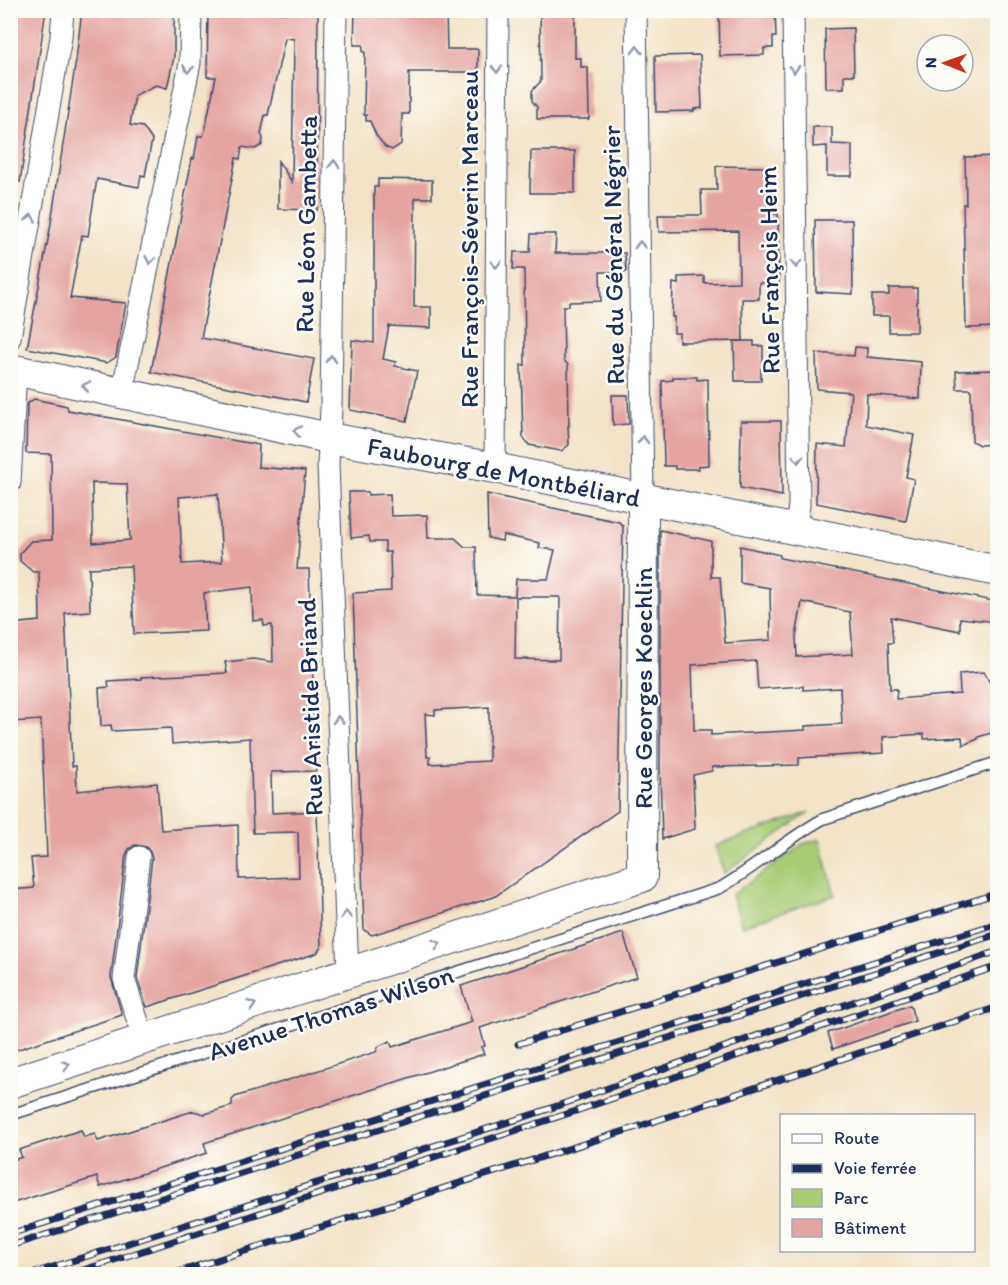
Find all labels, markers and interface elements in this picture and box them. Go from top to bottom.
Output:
north arrow [915,33,975,93]
one-way arrow [631,45,643,54]
text: N [921,57,940,68]
one-way arrow [182,63,195,73]
one-way arrow [491,64,503,73]
one-way arrow [787,64,800,73]
street label: Rue François-Séverin Marceau [453,70,485,408]
street label: Rue Léon Gambetta [288,114,324,333]
street label: Rue du Général Négrier [595,124,631,385]
one-way arrow [328,159,340,168]
street label: Rue François Heim [751,166,787,374]
one-way arrow [24,213,36,222]
one-way arrow [634,240,646,249]
one-way arrow [144,255,157,265]
one-way arrow [490,259,502,268]
one-way arrow [790,259,802,268]
one-way arrow [325,354,337,363]
one-way arrow [82,380,92,393]
one-way arrow [293,426,303,439]
street label: Faubourg de Montbéliard [365,430,644,514]
one-way arrow [636,435,649,444]
one-way arrow [792,454,804,463]
street label: Rue Georges Koechlin [627,567,659,809]
street label: Rue Aristide Briand [290,597,330,817]
one-way arrow [331,716,344,725]
one-way arrow [339,910,352,919]
one-way arrow [431,939,442,952]
street label: Avenue Thomas Wilson [204,958,458,1068]
one-way arrow [246,999,257,1012]
one-way arrow [60,1060,71,1072]
legend [780,1114,975,1252]
text: Route [834,1127,879,1149]
text: Voie ferrée [834,1157,916,1179]
text: Parc [834,1187,868,1209]
text: Bâtiment [834,1217,907,1239]

